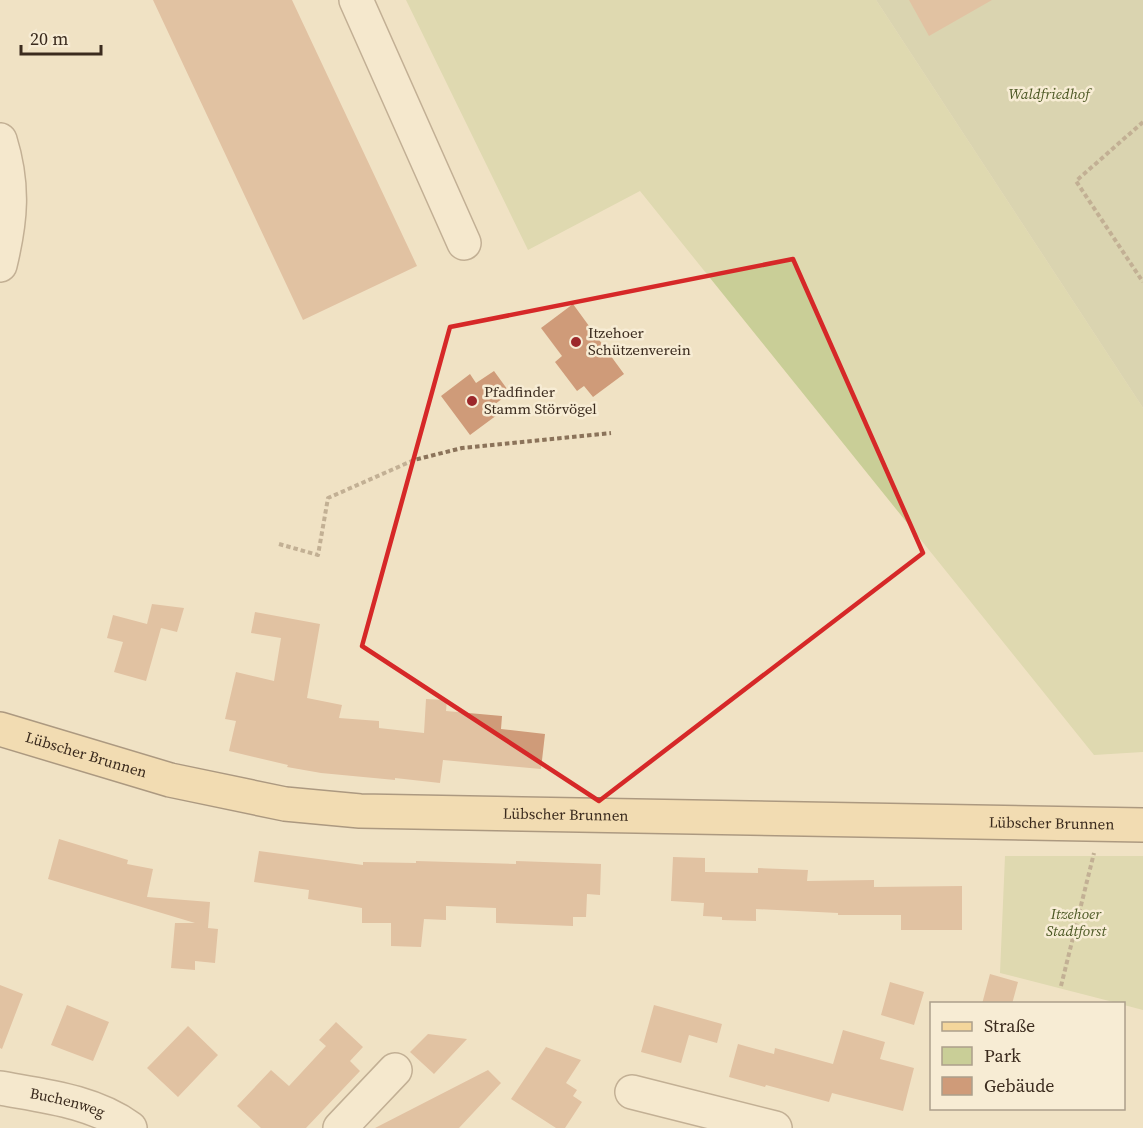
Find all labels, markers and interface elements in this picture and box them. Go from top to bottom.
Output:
scale bar [21,18,100,56]
text: 20 m [30,26,68,51]
park label: Waldfriedhof [1008,83,1092,104]
place label: Itzehoer Schützenverein [588,322,691,360]
marker: Itzehoer Schützenverein [569,335,583,349]
place label: Pfadfinder Stamm Störvögel [484,381,597,419]
marker: Pfadfinder Stamm Störvögel [465,394,479,408]
street label: Lübscher Brunnen [23,726,150,782]
street label: Lübscher Brunnen [503,803,629,826]
street label: Lübscher Brunnen [989,811,1115,834]
park label: Itzehoer Stadtforst [1046,903,1107,941]
legend [930,1002,1125,1110]
text: Straße [984,1013,1035,1038]
text: Park [984,1043,1021,1068]
text: Gebäude [984,1073,1055,1098]
street label: Buchenweg [28,1082,109,1122]

